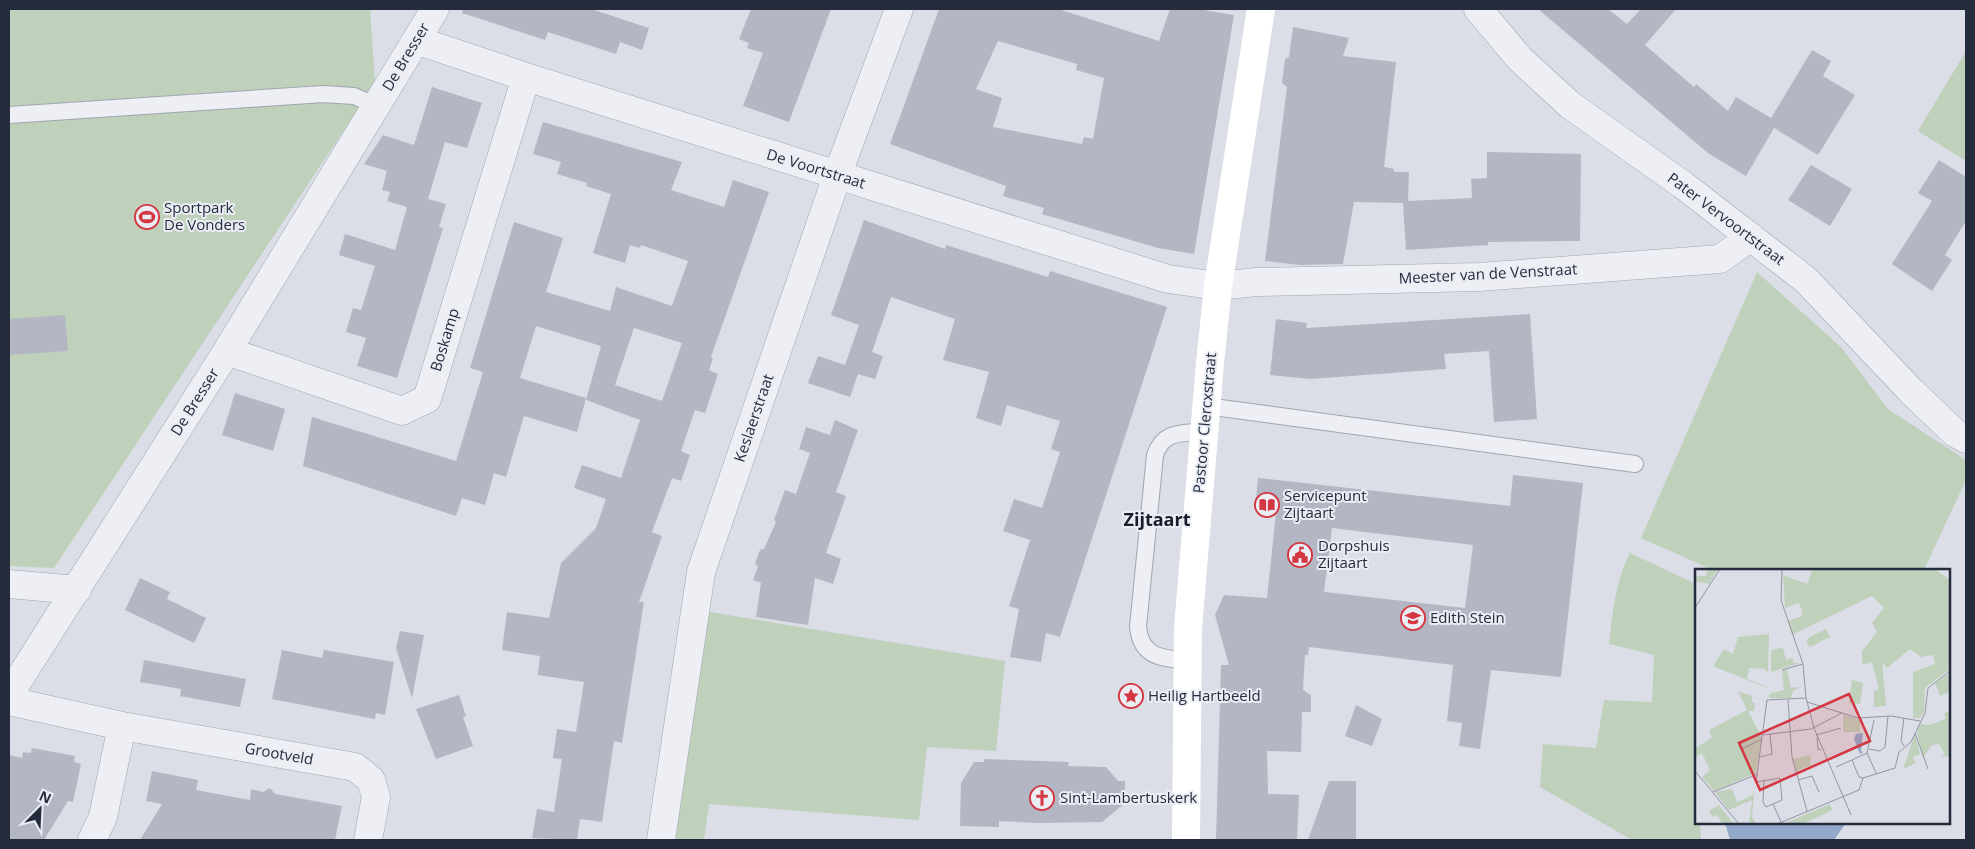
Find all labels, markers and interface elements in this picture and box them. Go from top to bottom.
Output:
street label: De Bresser [377,19,433,94]
street label: De Voortstraat [764,144,868,193]
street label: Pater Vervoortstraat [1664,167,1789,269]
place label: Sportpark De Vonders [164,197,245,234]
sports icon: Sportpark De Vonders [134,204,160,230]
street label: Meester van de Venstraat [1398,258,1578,288]
street label: Boskamp [425,306,463,374]
street label: Pastoor Clercxstraat [1188,352,1220,494]
street label: De Bresser [165,364,223,439]
street label: Keslaerstraat [729,371,777,464]
place label: Servicepunt Zijtaart [1284,485,1367,522]
library icon: Servicepunt Zijtaart [1254,492,1280,518]
district label: Zijtaart [1124,507,1191,531]
place label: Dorpshuis Zijtaart [1318,535,1390,572]
public building icon: Dorpshuis Zijtaart [1287,542,1313,568]
inset map [1695,569,1950,824]
school or university icon: Edith Stein [1400,605,1426,631]
place label: Edith Stein [1430,607,1505,627]
place icon: Heilig Hartbeeld [1118,683,1144,709]
place label: Heilig Hartbeeld [1148,685,1261,705]
street label: Grootveld [243,737,315,769]
north arrow [15,784,65,834]
church icon: Sint-Lambertuskerk [1029,785,1055,811]
text: N [36,786,55,808]
place label: Sint-Lambertuskerk [1060,787,1197,807]

